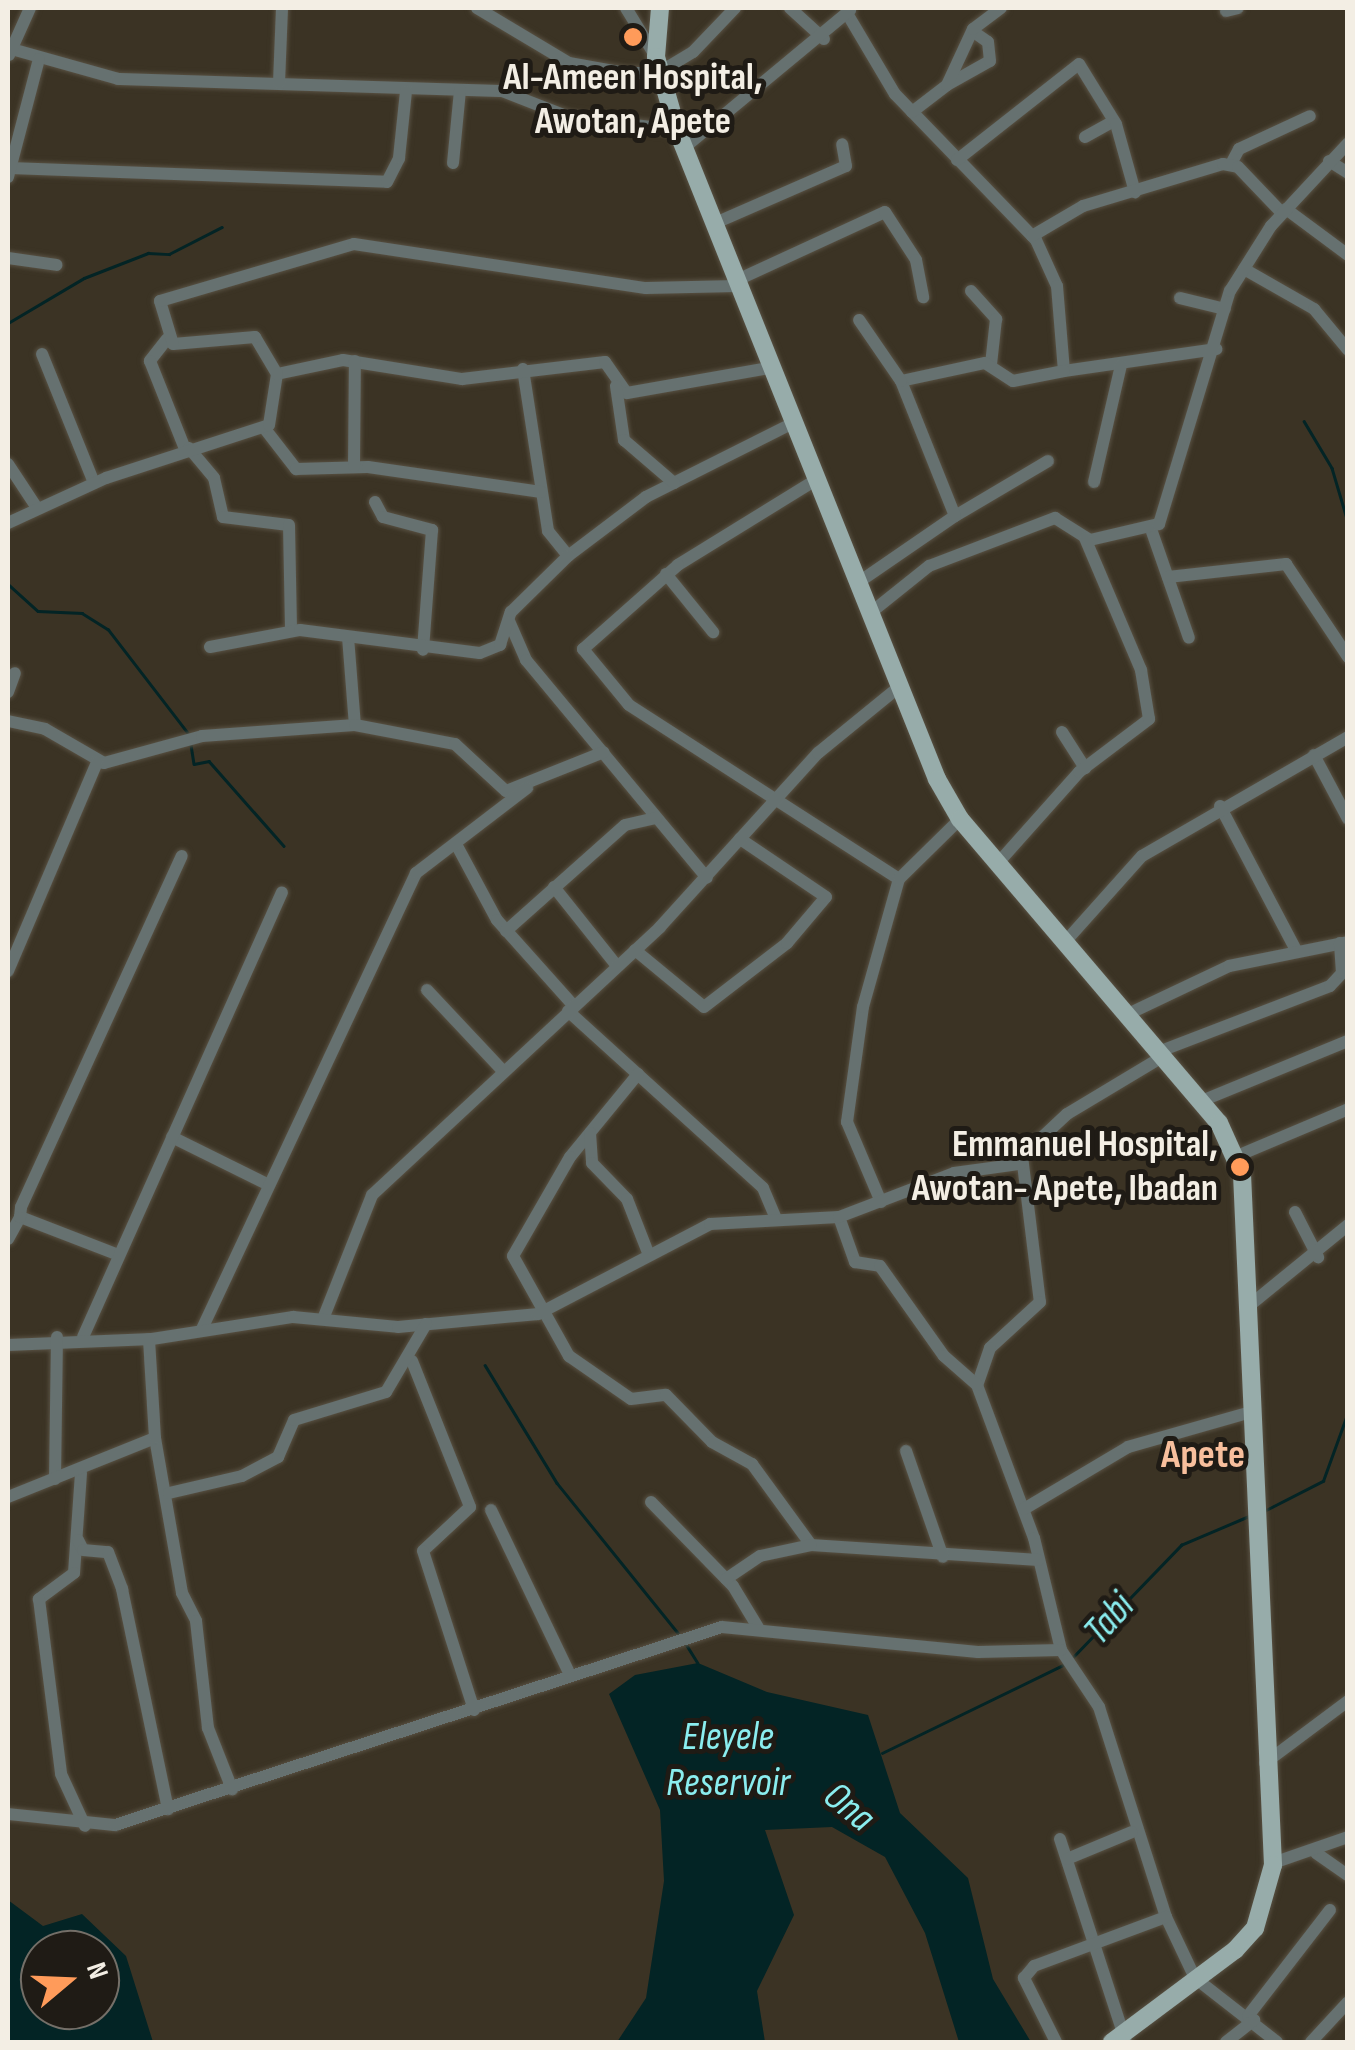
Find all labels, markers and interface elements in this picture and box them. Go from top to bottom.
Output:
marker: Al-Ameen Hospital, Awotan, Apete [620,24,646,50]
place label: Al-Ameen Hospital, Awotan, Apete [503,55,763,144]
place label: Emmanuel Hospital, Awotan- Apete, Ibadan [912,1122,1218,1212]
marker: Emmanuel Hospital, Awotan- Apete, Ibadan [1227,1154,1253,1180]
district label: Apete [1161,1431,1245,1479]
water label: Tabi [1073,1583,1145,1655]
water label: Eleyele Reservoir [666,1713,790,1807]
water label: Ona [814,1772,884,1842]
north arrow [20,1930,120,2030]
text: N [79,1958,115,1983]

